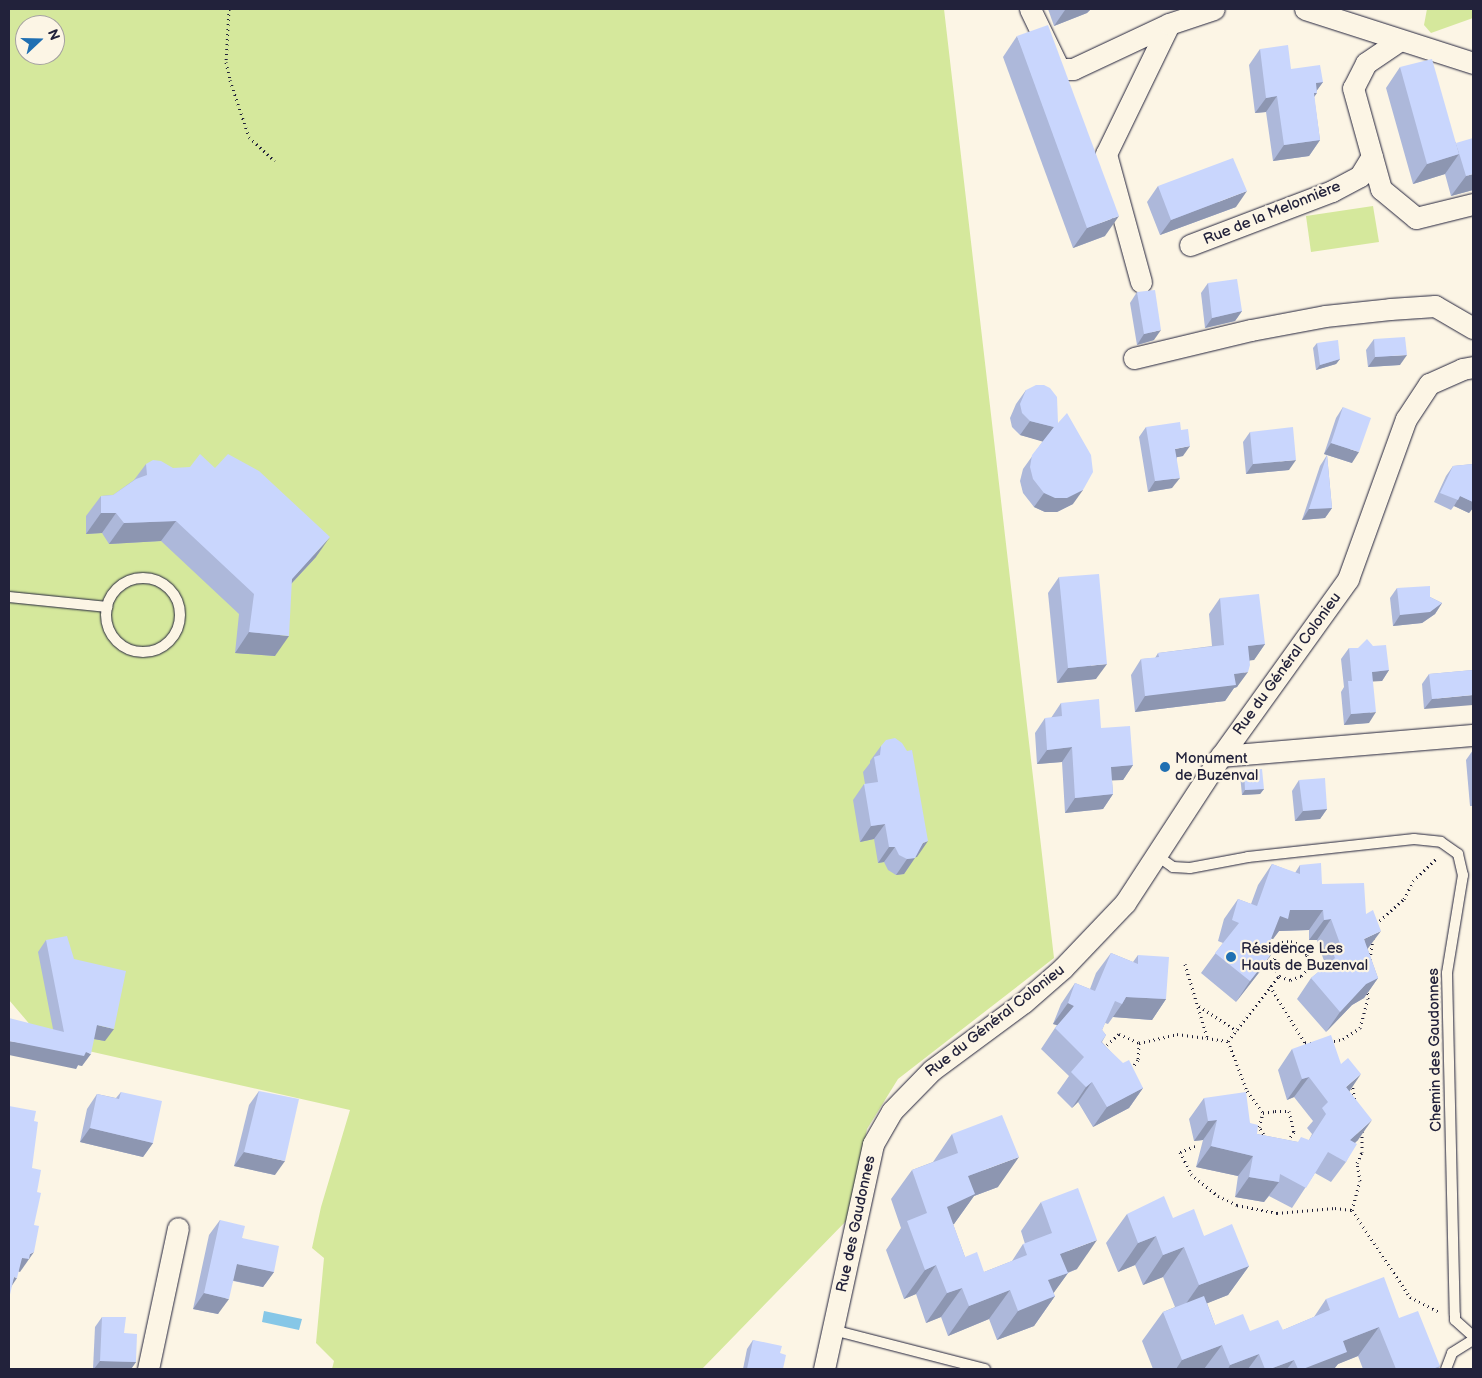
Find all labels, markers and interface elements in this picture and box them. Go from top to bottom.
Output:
north arrow [15,15,65,65]
text: N [44,27,63,43]
street label: Rue de la Melonnière [1201,177,1343,249]
street label: Rue du Général Colonieu [1229,589,1345,739]
place label: Monument de Buzenval [1175,749,1258,784]
marker: Monument de Buzenval [1159,761,1171,773]
place label: Résidence Les Hauts de Buzenval [1241,939,1368,974]
marker: Résidence Les Hauts de Buzenval [1225,951,1237,963]
street label: Rue du Général Colonieu [922,961,1068,1081]
street label: Chemin des Gaudonnes [1425,968,1445,1132]
street label: Rue des Gaudonnes [833,1154,879,1294]

